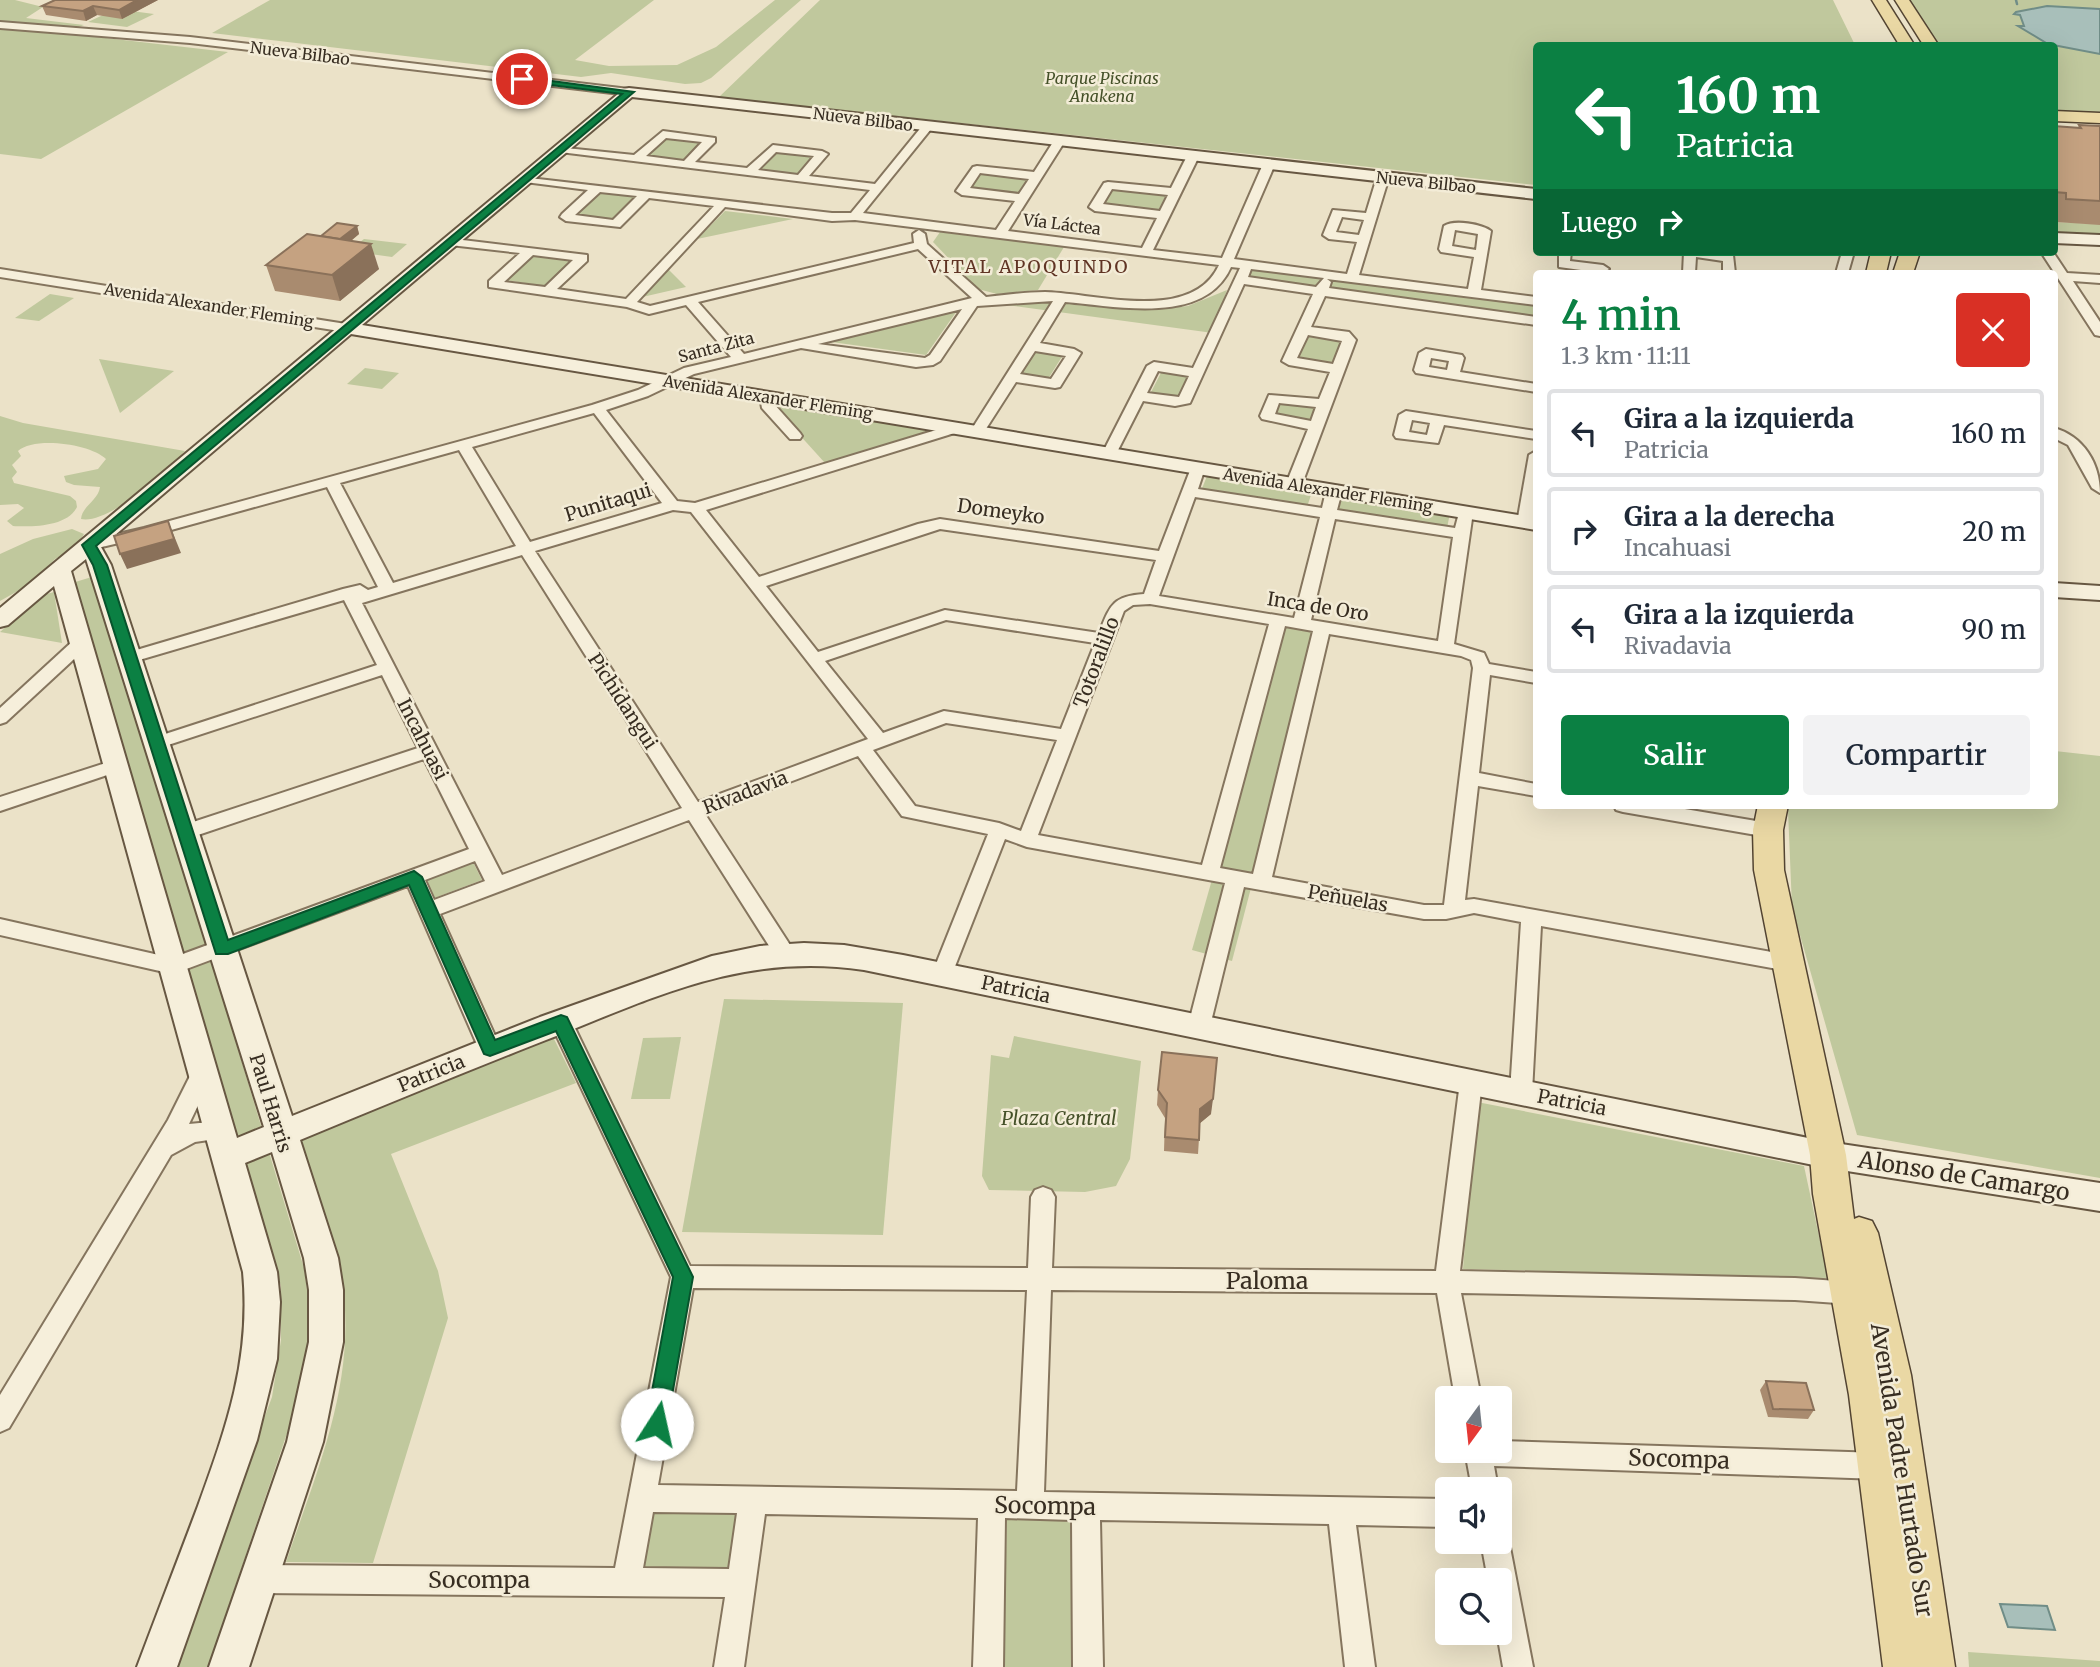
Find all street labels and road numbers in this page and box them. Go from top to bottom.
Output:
street label: Nueva Bilbao [249,37,351,69]
street label: Nueva Bilbao [812,103,914,135]
street label: Nueva Bilbao [1375,167,1477,197]
street label: Vía Láctea [1021,209,1102,239]
street label: Avenida Alexander Fleming [102,278,316,332]
street label: Santa Zita [676,327,756,367]
street label: Avenida Alexander Fleming [661,370,875,424]
street label: Avenida Alexander Fleming [1221,463,1435,517]
street label: Punitaqui [562,477,654,527]
street label: Domeyko [956,493,1046,529]
street label: Inca de Oro [1265,586,1371,626]
street label: Totoralillo [1068,613,1124,711]
street label: Pichidangui [583,648,663,754]
street label: Incahuasi [392,694,454,784]
street label: Rivadavia [699,765,791,819]
street label: Peñuelas [1306,879,1390,917]
street label: Patricia [979,970,1053,1008]
street label: Patricia [394,1049,468,1097]
street label: Paul Harris [245,1051,297,1155]
street label: Patricia [1535,1084,1609,1120]
street label: Alonso de Camargo [1855,1144,2072,1207]
street label: Paloma [1226,1266,1308,1295]
street label: Avenida Padre Hurtado Sur [1865,1320,1940,1619]
street label: Socompa [1628,1442,1730,1475]
street label: Socompa [994,1490,1096,1521]
street label: Socompa [428,1565,530,1594]

